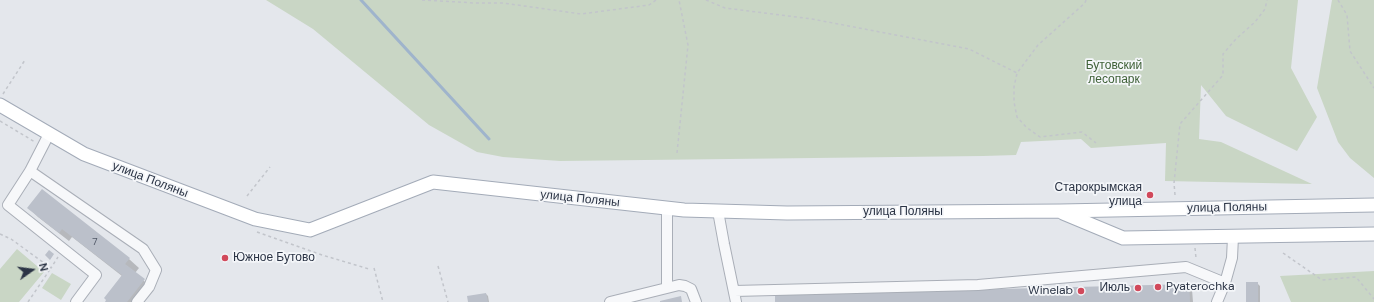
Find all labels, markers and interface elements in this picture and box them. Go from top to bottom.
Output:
park label: Бутовский лесопарк [1086,59,1142,87]
street label: улица Поляны [110,159,190,201]
place label: Старокрымская улица [1054,181,1142,209]
street label: улица Поляны [539,188,621,210]
marker: Старокрымская улица [1145,190,1155,200]
street label: улица Поляны [1187,200,1267,216]
street label: улица Поляны [863,205,943,219]
house number: 7 [92,236,98,248]
north arrow [12,250,52,290]
place label: Южное Бутово [233,251,315,265]
marker: Южное Бутово [220,253,230,263]
text: N [36,262,51,273]
place label: Pyaterochka [1166,280,1235,294]
place label: Июль [1099,281,1130,295]
marker: Pyaterochka [1153,282,1163,292]
marker: Июль [1133,283,1143,293]
place label: Winelab [1028,284,1073,298]
marker: Winelab [1076,286,1086,296]

